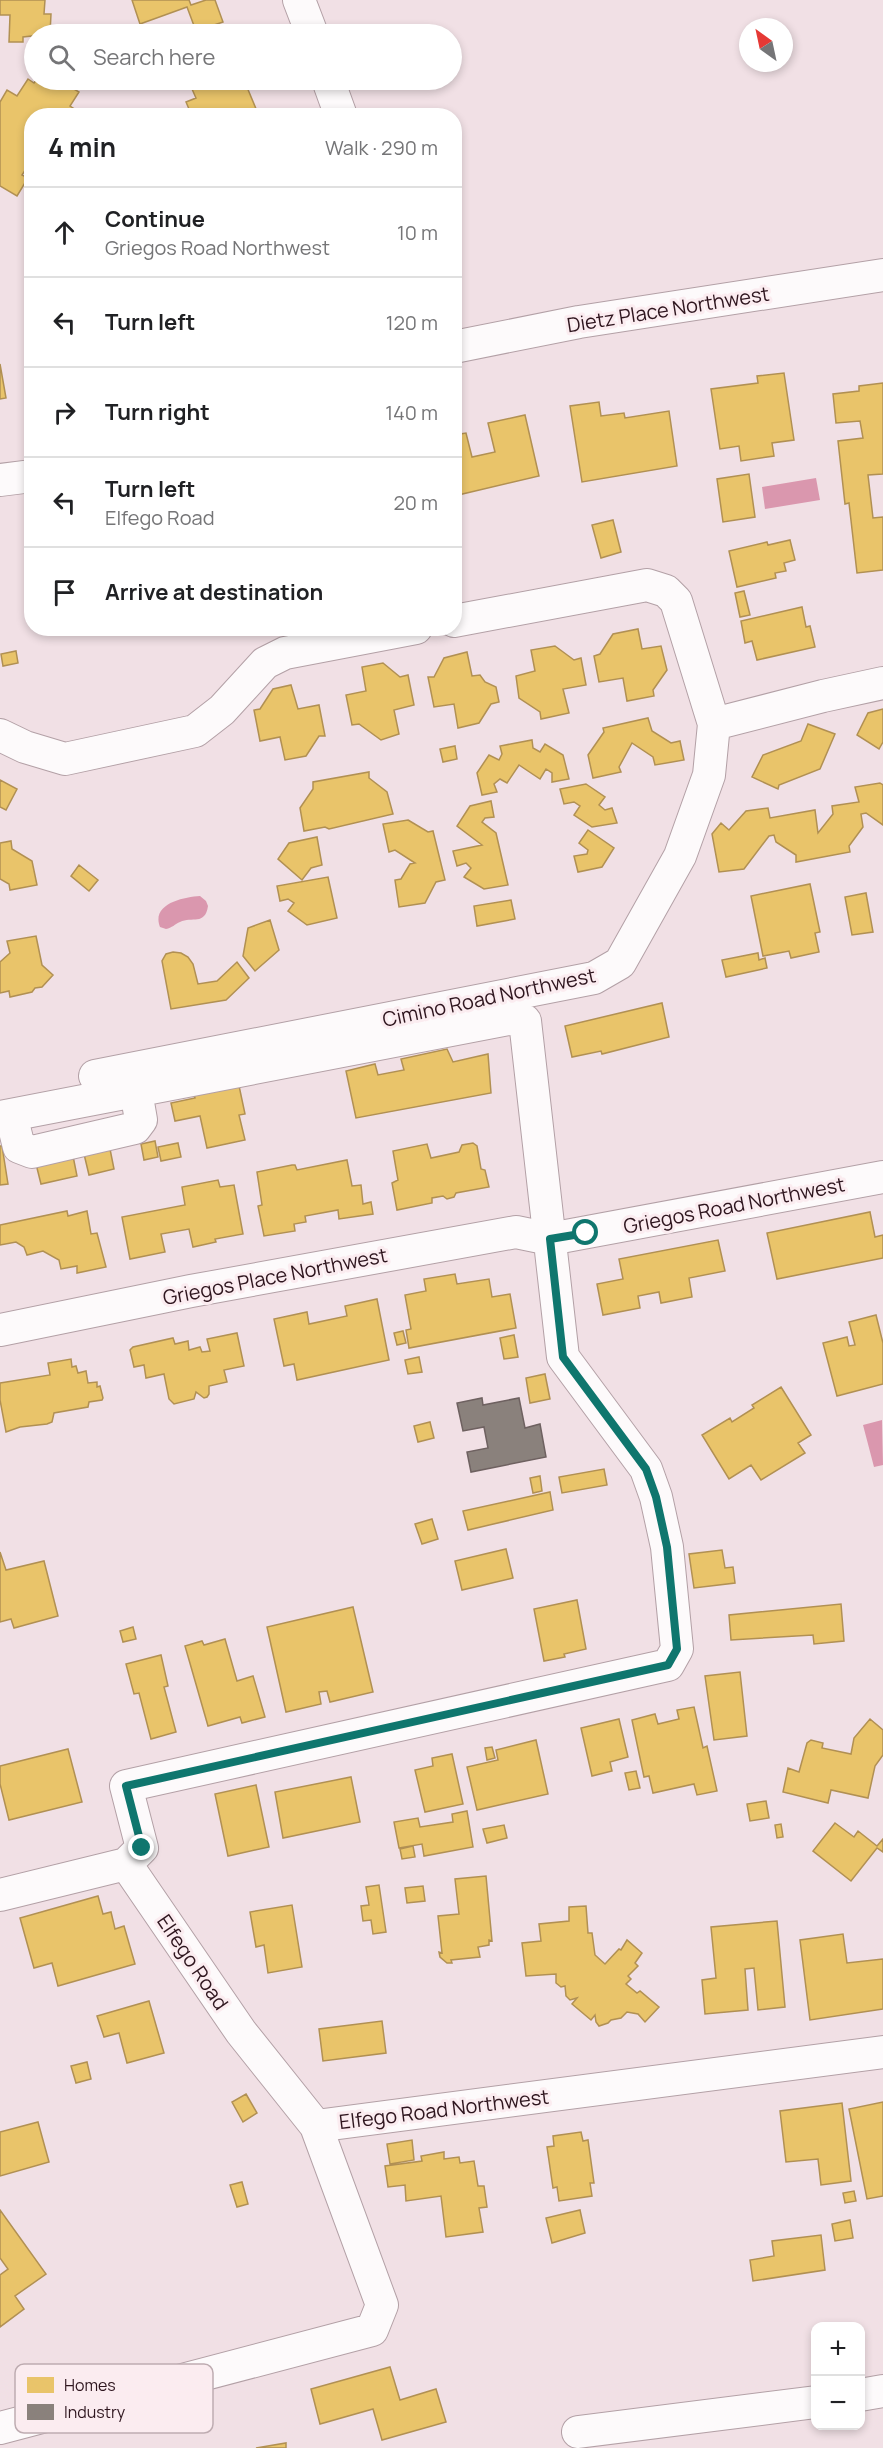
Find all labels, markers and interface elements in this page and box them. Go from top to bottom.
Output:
north arrow [739,18,793,72]
search box [24,24,462,90]
icon: search [45,41,78,74]
text: Search here [93,42,215,72]
text: 4 min [48,129,116,165]
text: Walk · 290 m [325,134,438,161]
text: Continue [105,204,205,234]
icon: ahead [48,216,81,249]
text: 10 m [397,219,438,246]
text: Griegos Road Northwest [105,234,330,261]
street label: Dietz Place Northwest [565,280,771,338]
icon: left [48,306,81,339]
text: Turn left [105,307,195,337]
text: 120 m [386,309,438,336]
icon: right [48,396,81,429]
text: Turn right [105,397,210,427]
text: 140 m [385,399,438,426]
text: Turn left [105,474,195,504]
icon: left [48,486,81,519]
text: 20 m [393,489,438,516]
text: Elfego Road [105,504,215,531]
icon: arrive [48,576,81,609]
text: Arrive at destination [105,577,323,607]
street label: Cimino Road Northwest [380,961,598,1033]
street label: Griegos Road Northwest [621,1170,847,1240]
route start [572,1219,598,1245]
street label: Griegos Place Northwest [161,1241,389,1311]
route end [128,1834,154,1860]
street label: Elfego Road [151,1909,235,2015]
street label: Elfego Road Northwest [337,2083,551,2135]
map controls [811,2322,865,2430]
button: + [811,2322,865,2376]
legend [15,2364,213,2433]
text: Homes [64,2374,116,2396]
button: − [811,2376,865,2430]
text: Industry [64,2401,126,2423]

